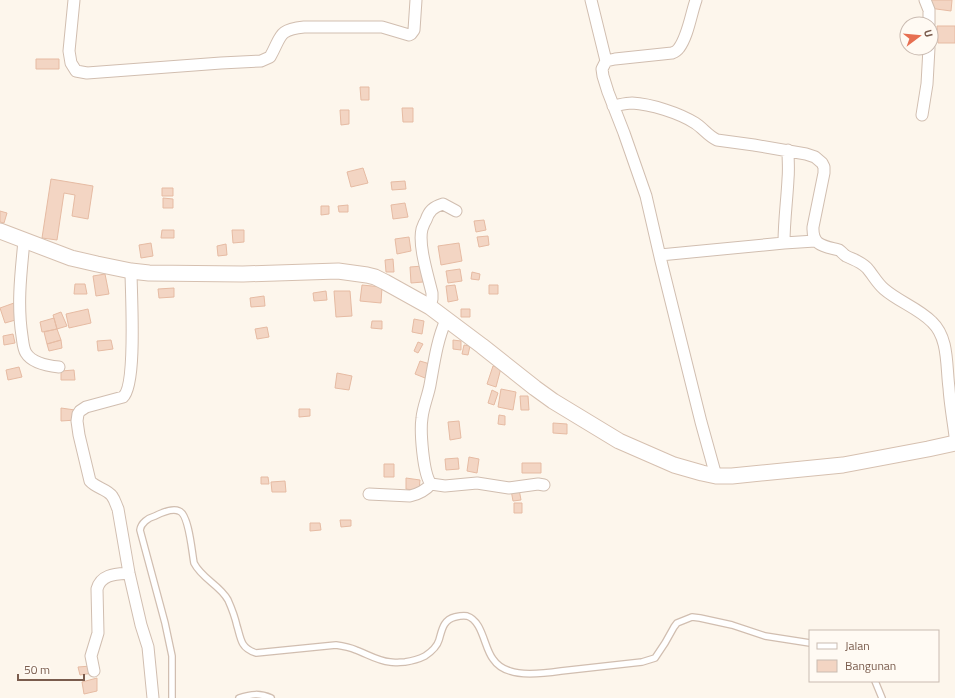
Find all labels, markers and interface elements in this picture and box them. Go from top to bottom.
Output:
north arrow [899,16,939,56]
text: U [920,28,937,39]
legend [809,630,939,682]
text: Jalan [845,636,870,655]
scale bar [18,656,84,682]
text: Bangunan [845,656,896,675]
text: 50 m [24,660,50,679]

